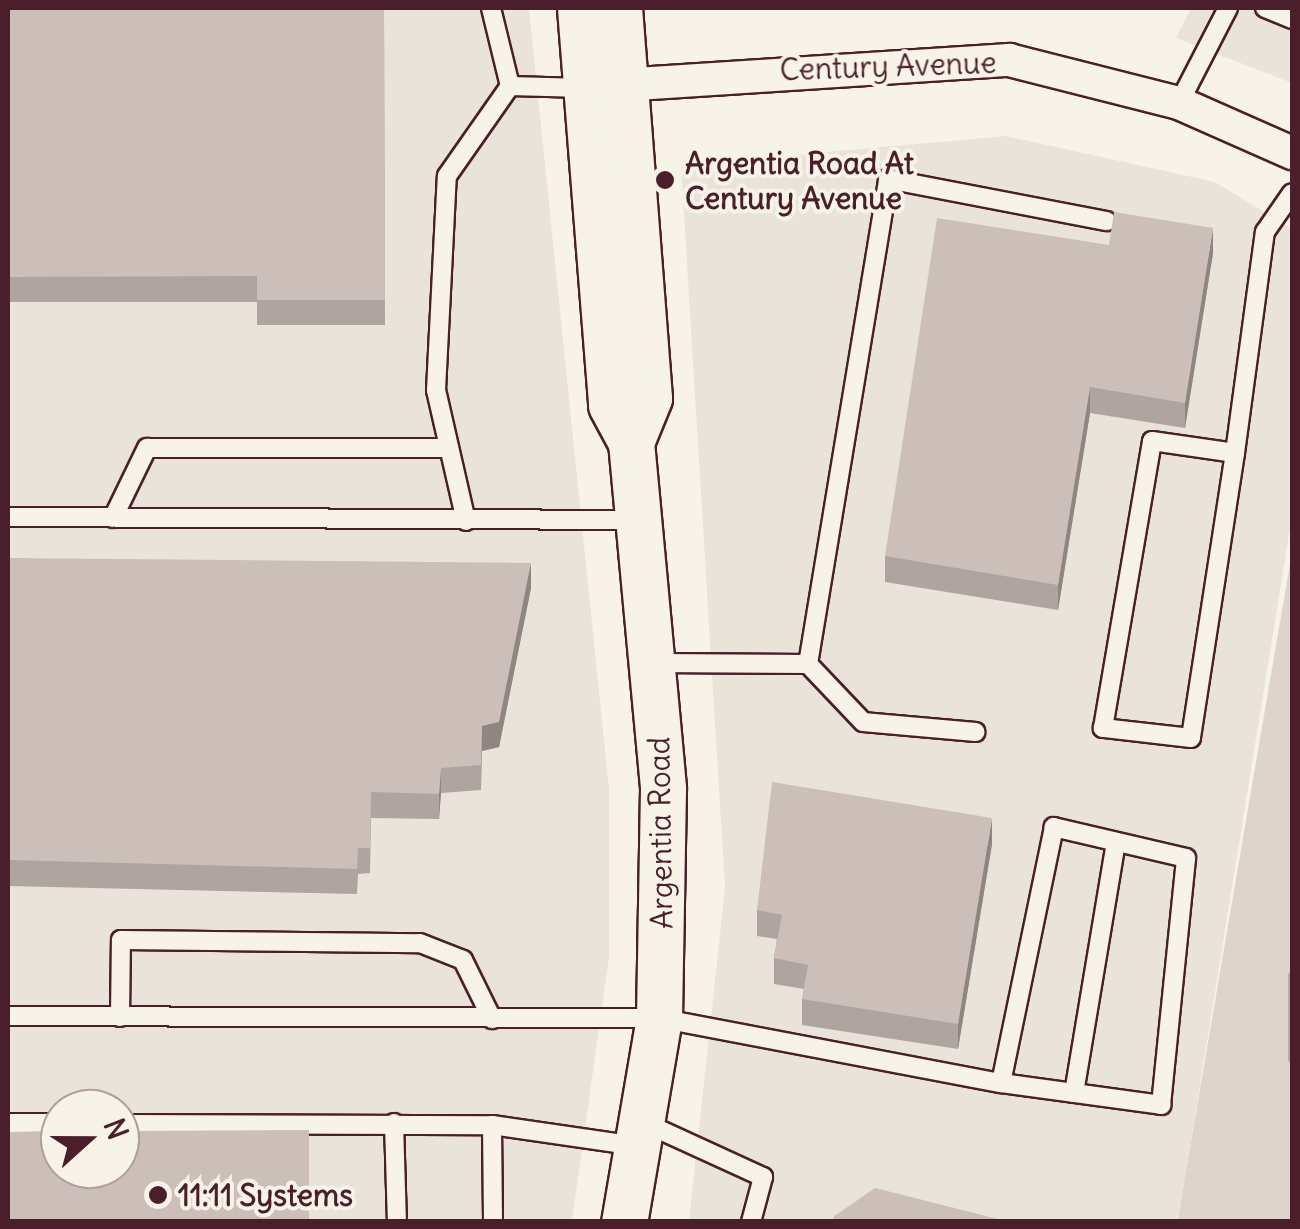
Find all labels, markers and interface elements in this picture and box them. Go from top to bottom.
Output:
street label: Century Avenue [779,44,997,88]
place label: Argentia Road At Century Avenue [685,145,914,216]
marker: Argentia Road At Century Avenue [654,169,676,191]
street label: Argentia Road [640,736,680,930]
north arrow [40,1089,140,1189]
text: N [96,1113,136,1144]
place label: 11:11 Systems [178,1177,353,1213]
marker: 11:11 Systems [147,1184,169,1206]

